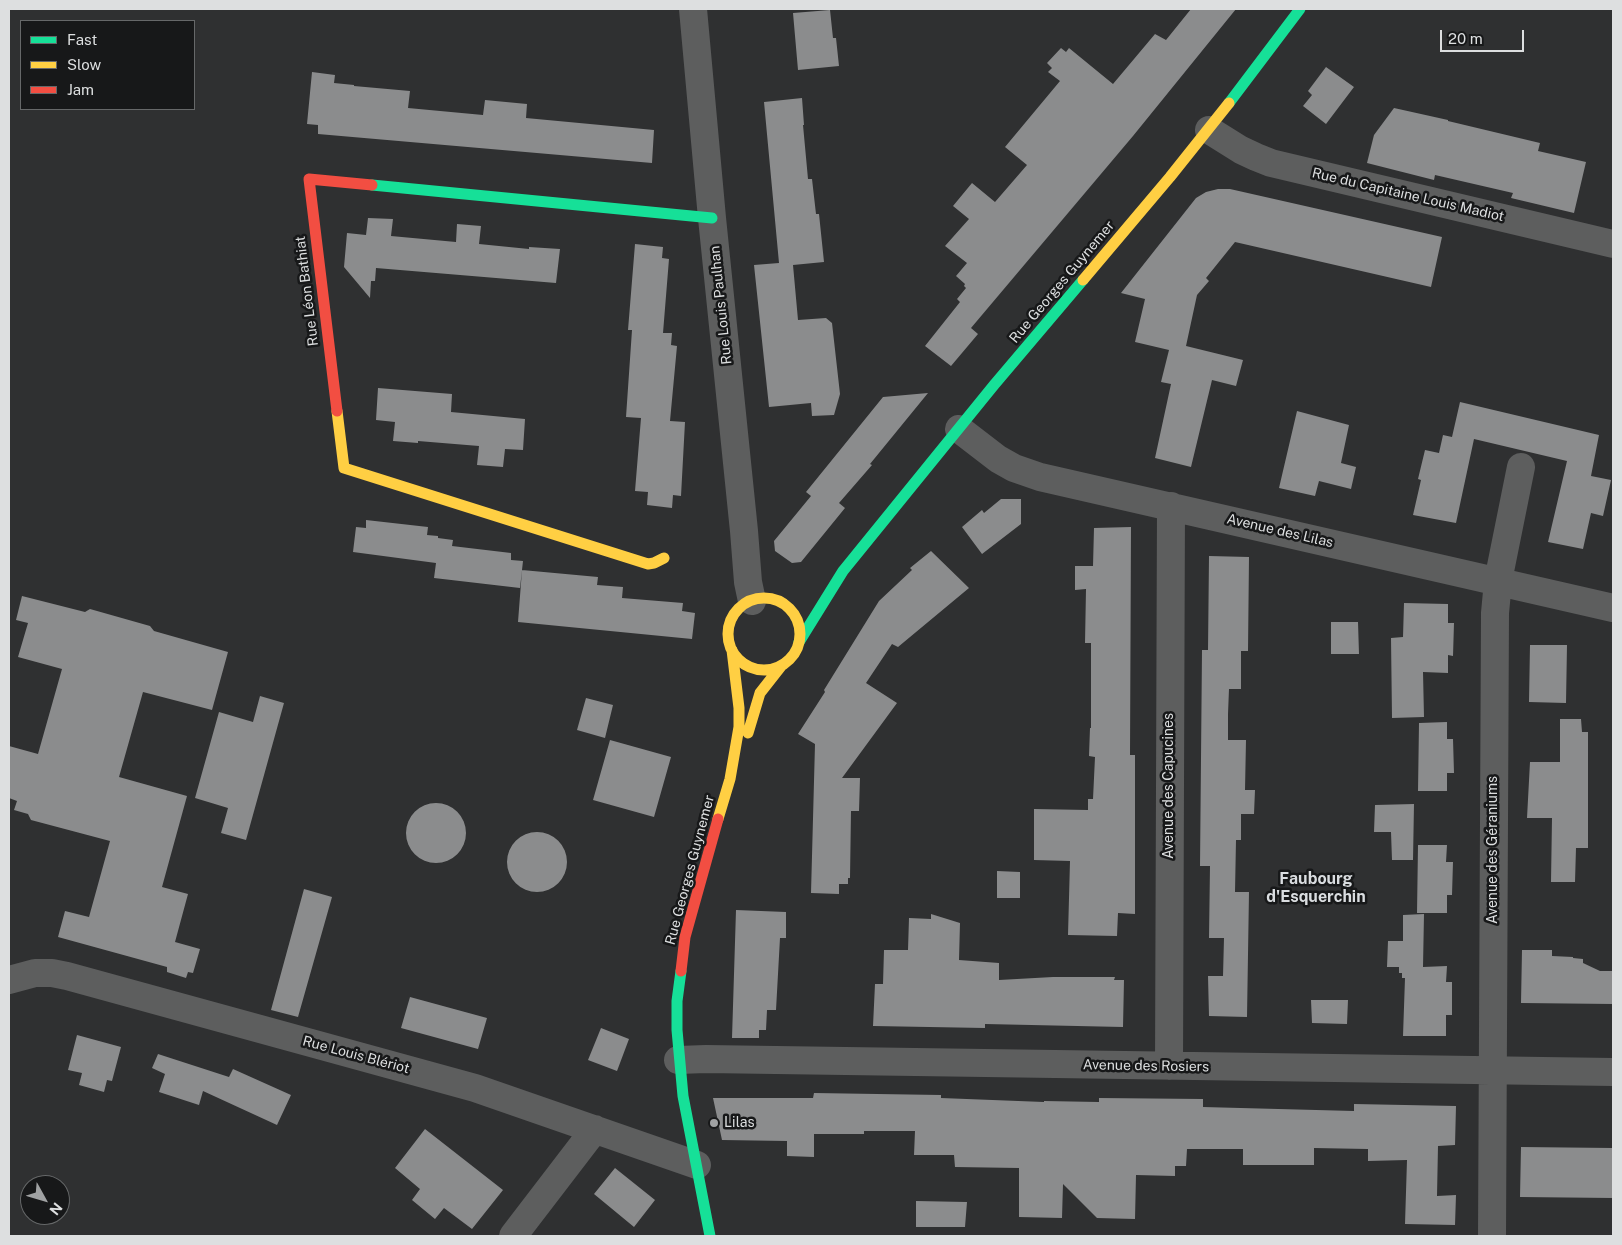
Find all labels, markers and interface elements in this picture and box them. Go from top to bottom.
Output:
legend [20,20,195,110]
scale bar [1442,20,1526,52]
text: 20 m [1448,30,1483,47]
text: Fast [67,31,97,48]
text: Slow [67,56,101,73]
text: Jam [67,81,94,98]
street label: Rue du Capitaine Louis Madiot [1310,165,1506,225]
street label: Rue Georges Guynemer [1006,217,1118,347]
street label: Rue Léon Bathiat [292,235,322,347]
street label: Rue Louis Paulhan [706,245,736,365]
street label: Avenue des Lilas [1225,511,1335,551]
street label: Avenue des Capucines [1161,713,1177,859]
street label: Avenue des Géraniums [1485,776,1501,924]
street label: Rue Georges Guynemer [662,793,718,947]
district label: Faubourg d'Esquerchin [1266,869,1366,907]
street label: Rue Louis Blériot [301,1033,411,1077]
street label: Avenue des Rosiers [1083,1056,1209,1076]
place label: Lilas [724,1115,755,1131]
marker: Lilas [708,1117,720,1129]
north arrow [20,1175,70,1225]
text: N [46,1200,66,1218]

